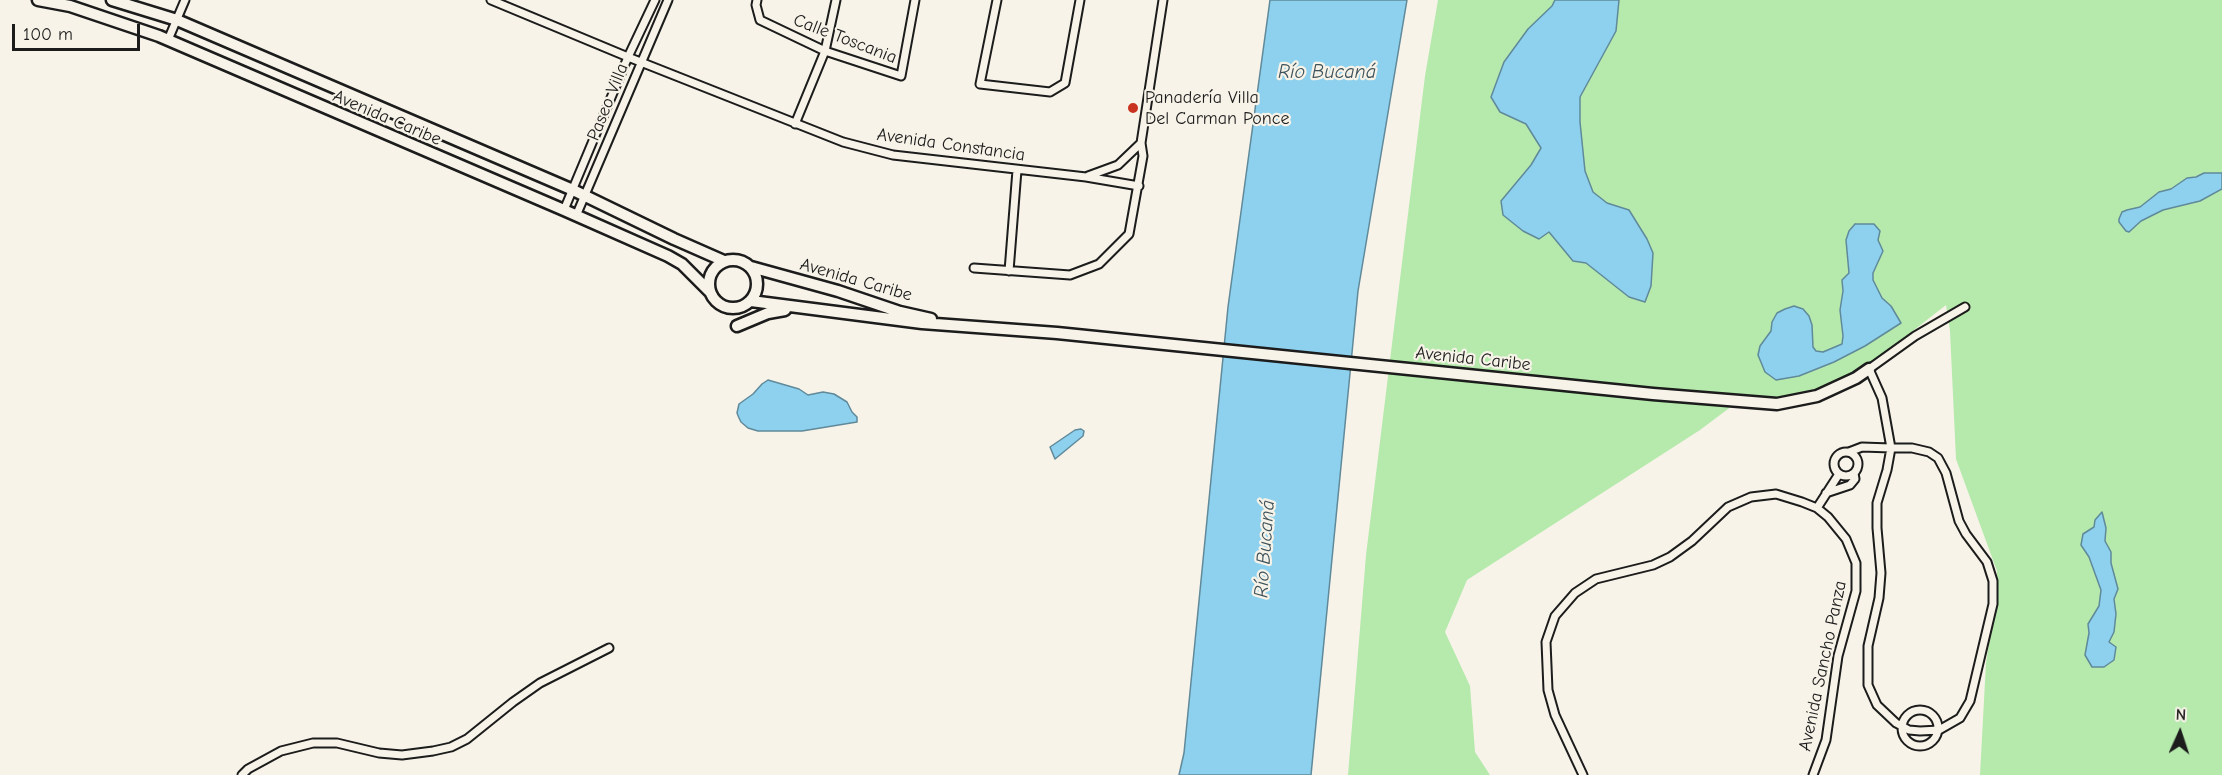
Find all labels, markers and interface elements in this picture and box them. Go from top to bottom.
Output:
street label: Calle Toscania [790,9,900,69]
scale bar [15,12,142,50]
text: 100 m [23,24,73,45]
street label: Paseo Villa [583,60,633,144]
water label: Río Bucaná [1278,60,1376,84]
street label: Avenida Caribe [330,85,444,151]
place label: Panadería Villa Del Carman Ponce [1145,87,1289,130]
marker: Panadería Villa Del Carman Ponce [1126,101,1140,115]
street label: Avenida Constancia [875,124,1027,166]
street label: Avenida Caribe [797,254,915,306]
street label: Avenida Caribe [1414,342,1532,376]
water label: Río Bucaná [1250,499,1280,599]
street label: Avenida Sancho Panza [1794,579,1852,753]
north arrow [2150,703,2210,763]
text: N [2175,706,2187,724]

